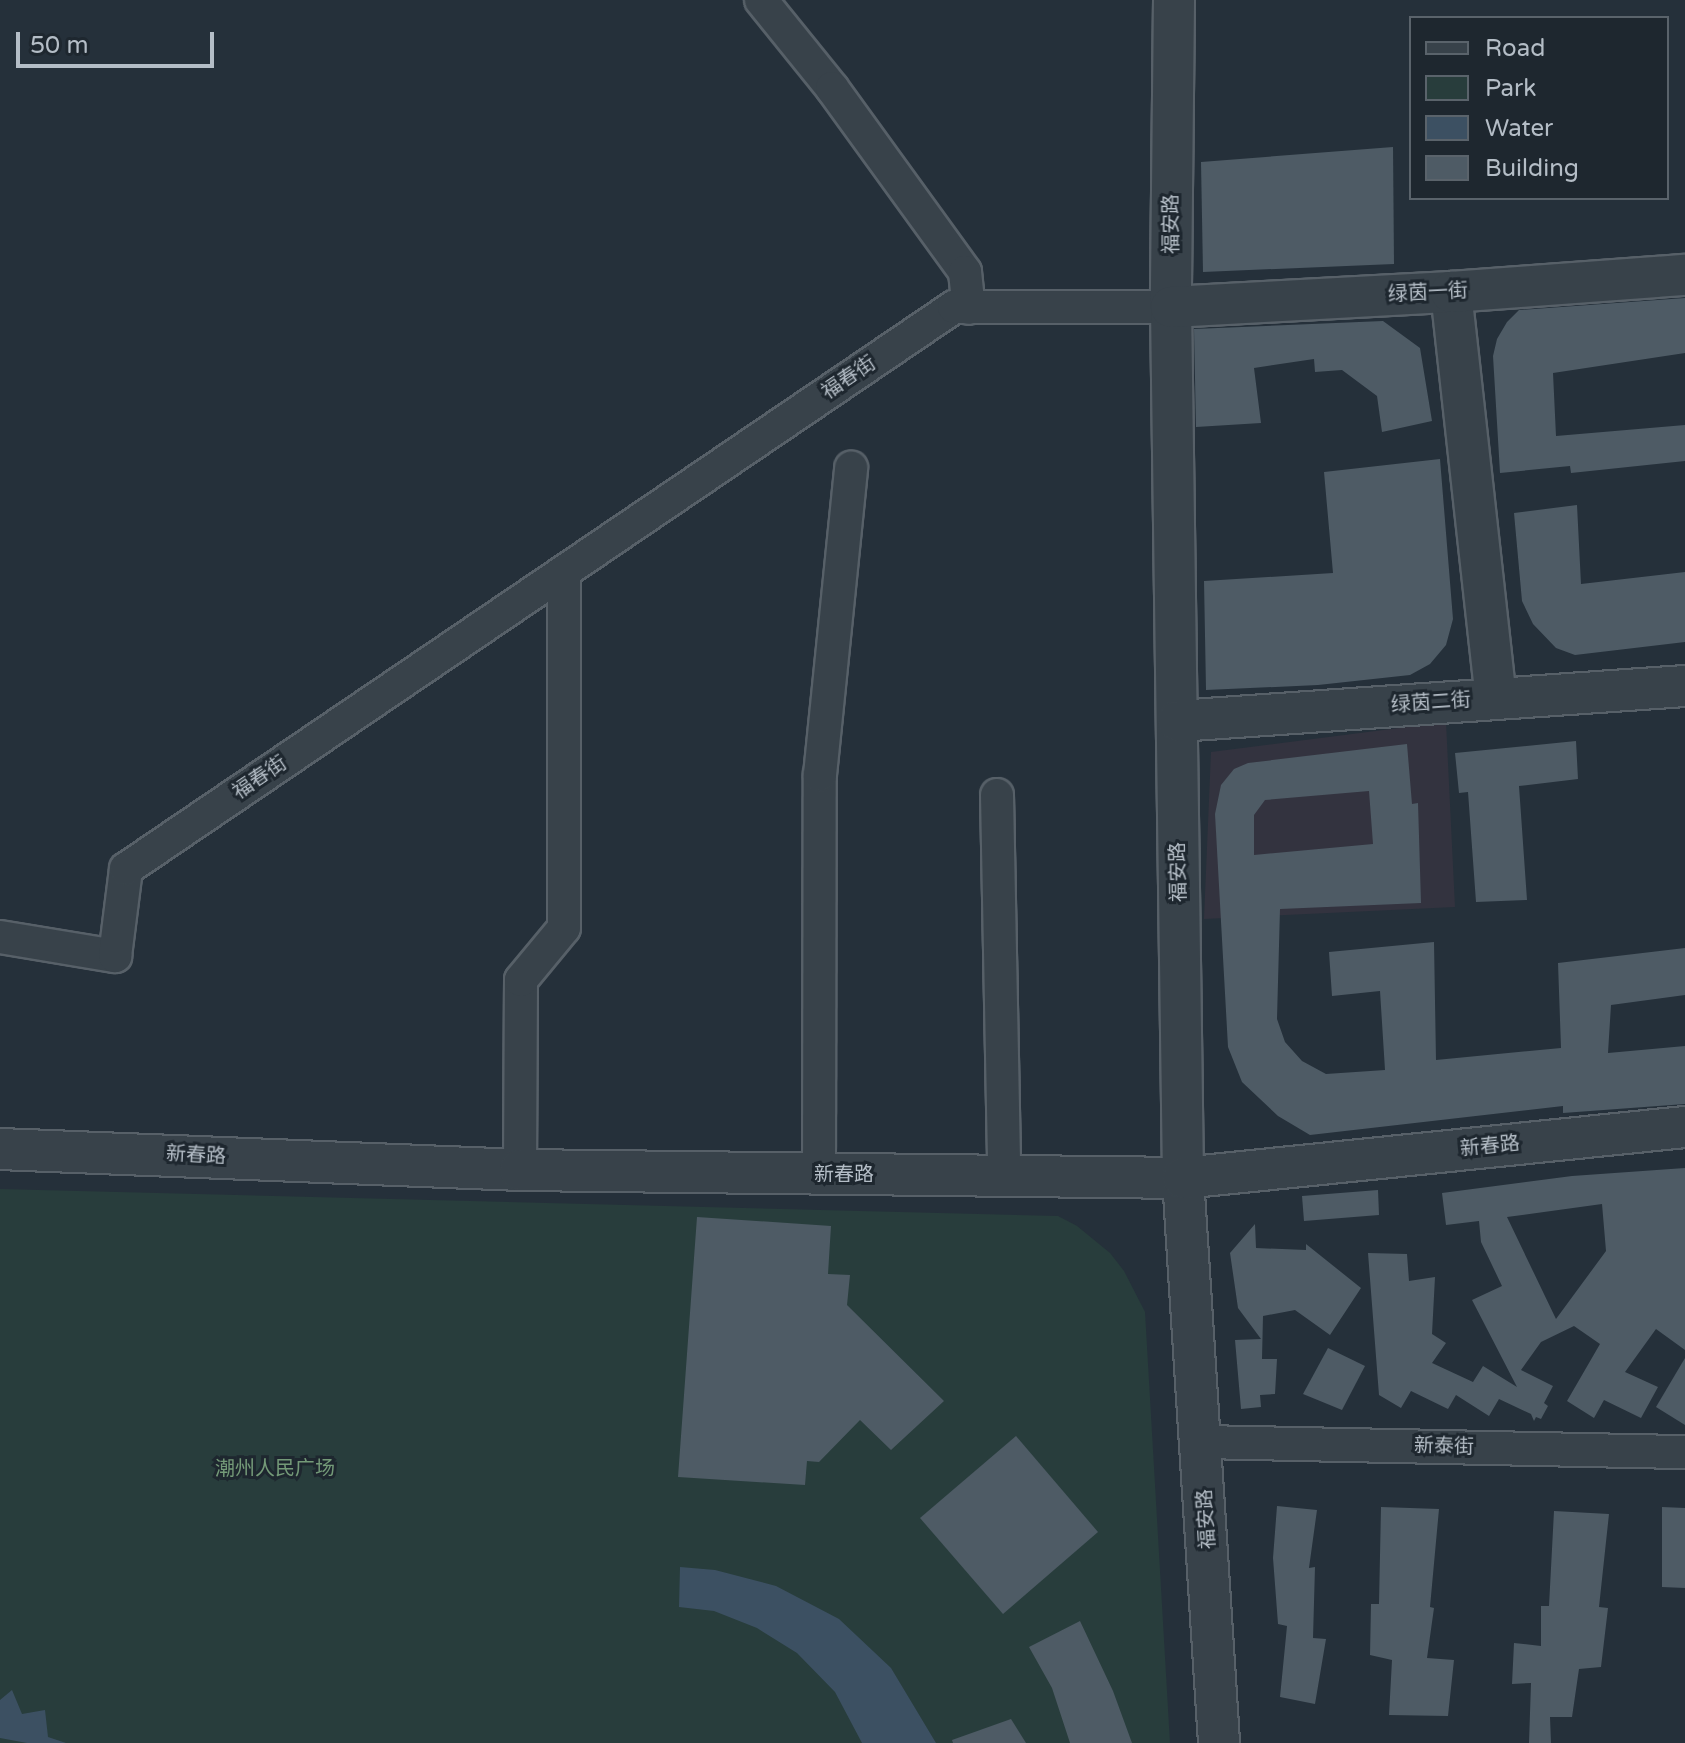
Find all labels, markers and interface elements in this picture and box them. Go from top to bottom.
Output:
scale bar [20,16,218,66]
legend [1409,16,1669,200]
text: 50 m [30,31,88,60]
text: Road [1485,34,1545,63]
text: Park [1485,74,1536,103]
text: Water [1485,114,1553,143]
text: Building [1485,154,1579,183]
street label: 福安路 [1160,194,1184,254]
street label: 绿茵一街 [1387,279,1469,307]
street label: 福春街 [817,351,881,405]
street label: 绿茵二街 [1390,688,1472,718]
street label: 福春街 [228,751,292,805]
street label: 福安路 [1166,842,1192,902]
street label: 新春路 [1459,1132,1521,1162]
street label: 新春路 [165,1142,227,1170]
street label: 新春路 [814,1163,874,1187]
street label: 新泰街 [1414,1434,1474,1460]
park label: 潮州人民广场 [215,1457,335,1481]
street label: 福安路 [1193,1488,1221,1550]

